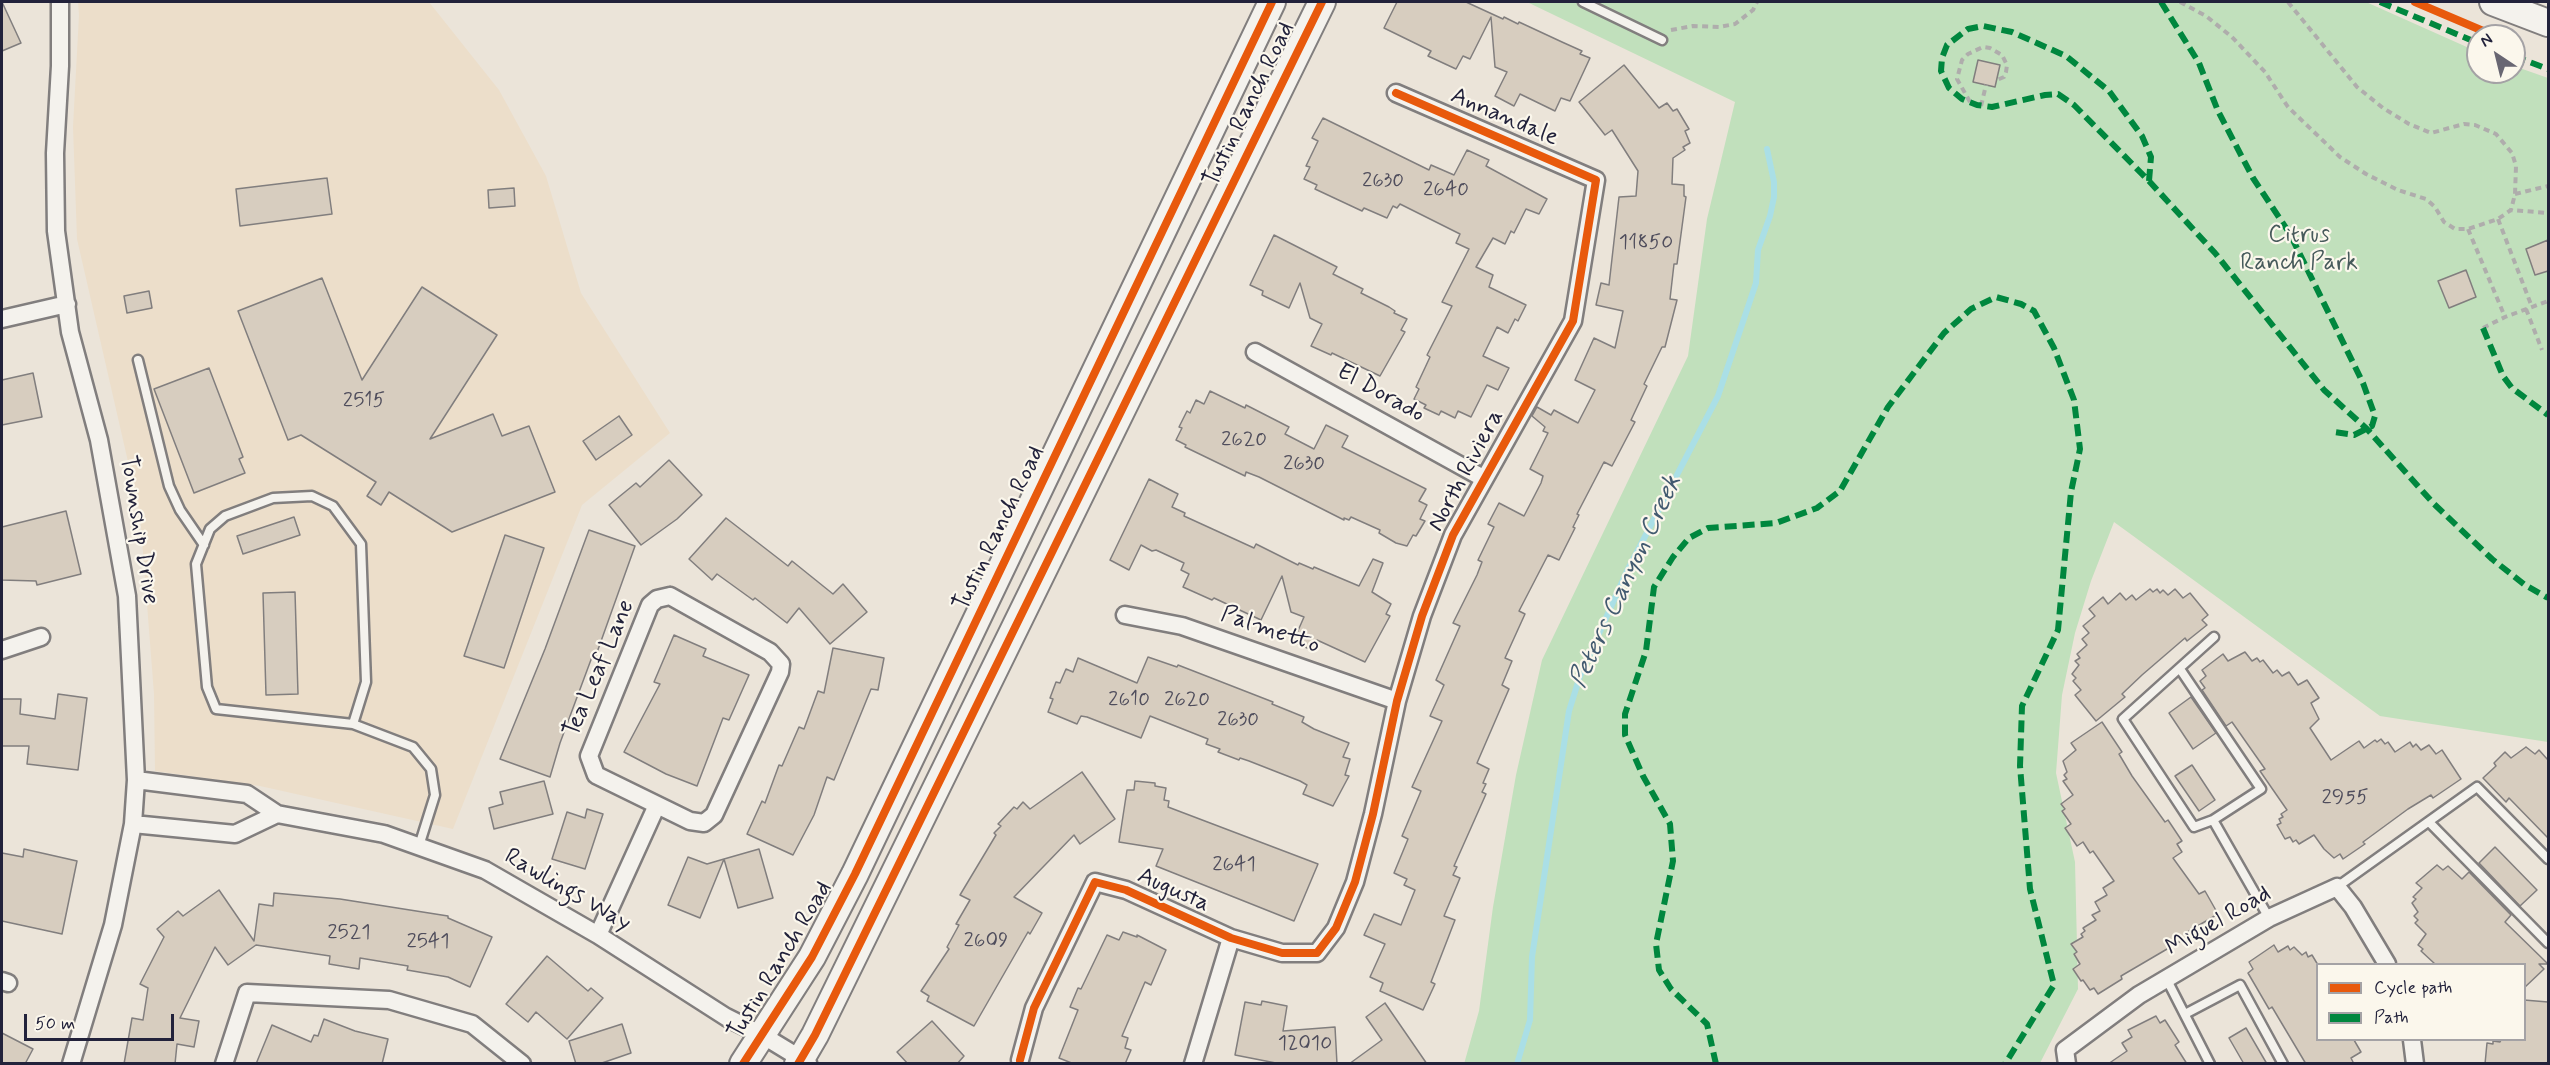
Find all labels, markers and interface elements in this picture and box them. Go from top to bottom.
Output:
street label: Tustin Ranch Road [1198,18,1302,192]
north arrow [2466,24,2526,84]
text: N [2476,29,2497,52]
street label: Annandale [1446,82,1562,154]
house number: 2630 [1362,169,1404,195]
house number: 2640 [1423,178,1469,204]
park label: Citrus Ranch Park [2240,222,2358,278]
house number: 11850 [1619,231,1673,257]
street label: El Dorado [1331,358,1429,430]
house number: 2515 [343,389,385,415]
street label: North Riviera [1423,405,1511,537]
house number: 2620 [1221,428,1267,454]
street label: Tustin Ranch Road [948,442,1052,616]
house number: 2630 [1283,452,1325,478]
street label: Township Drive [112,453,164,607]
water label: Peters Canyon Creek [1564,471,1690,693]
street label: Tea Leaf Lane [558,596,642,742]
street label: Palmetto [1217,601,1323,661]
house number: 2610 [1108,688,1150,714]
house number: 2620 [1164,688,1210,714]
house number: 2630 [1217,708,1259,734]
house number: 2955 [2321,786,2369,812]
street label: Rawlings Way [498,843,636,939]
house number: 2641 [1212,853,1256,879]
street label: Augusta [1132,862,1214,920]
street label: Tustin Ranch Road [722,877,840,1045]
street label: Miguel Road [2161,880,2277,964]
house number: 2521 [327,921,371,947]
house number: 2609 [964,929,1008,955]
house number: 2541 [406,930,450,956]
legend [2316,963,2526,1041]
text: Cycle path [2374,976,2452,1000]
scale bar [27,1002,177,1040]
text: Path [2374,1006,2409,1030]
text: 50 m [35,1012,75,1036]
house number: 12010 [1278,1032,1332,1058]

